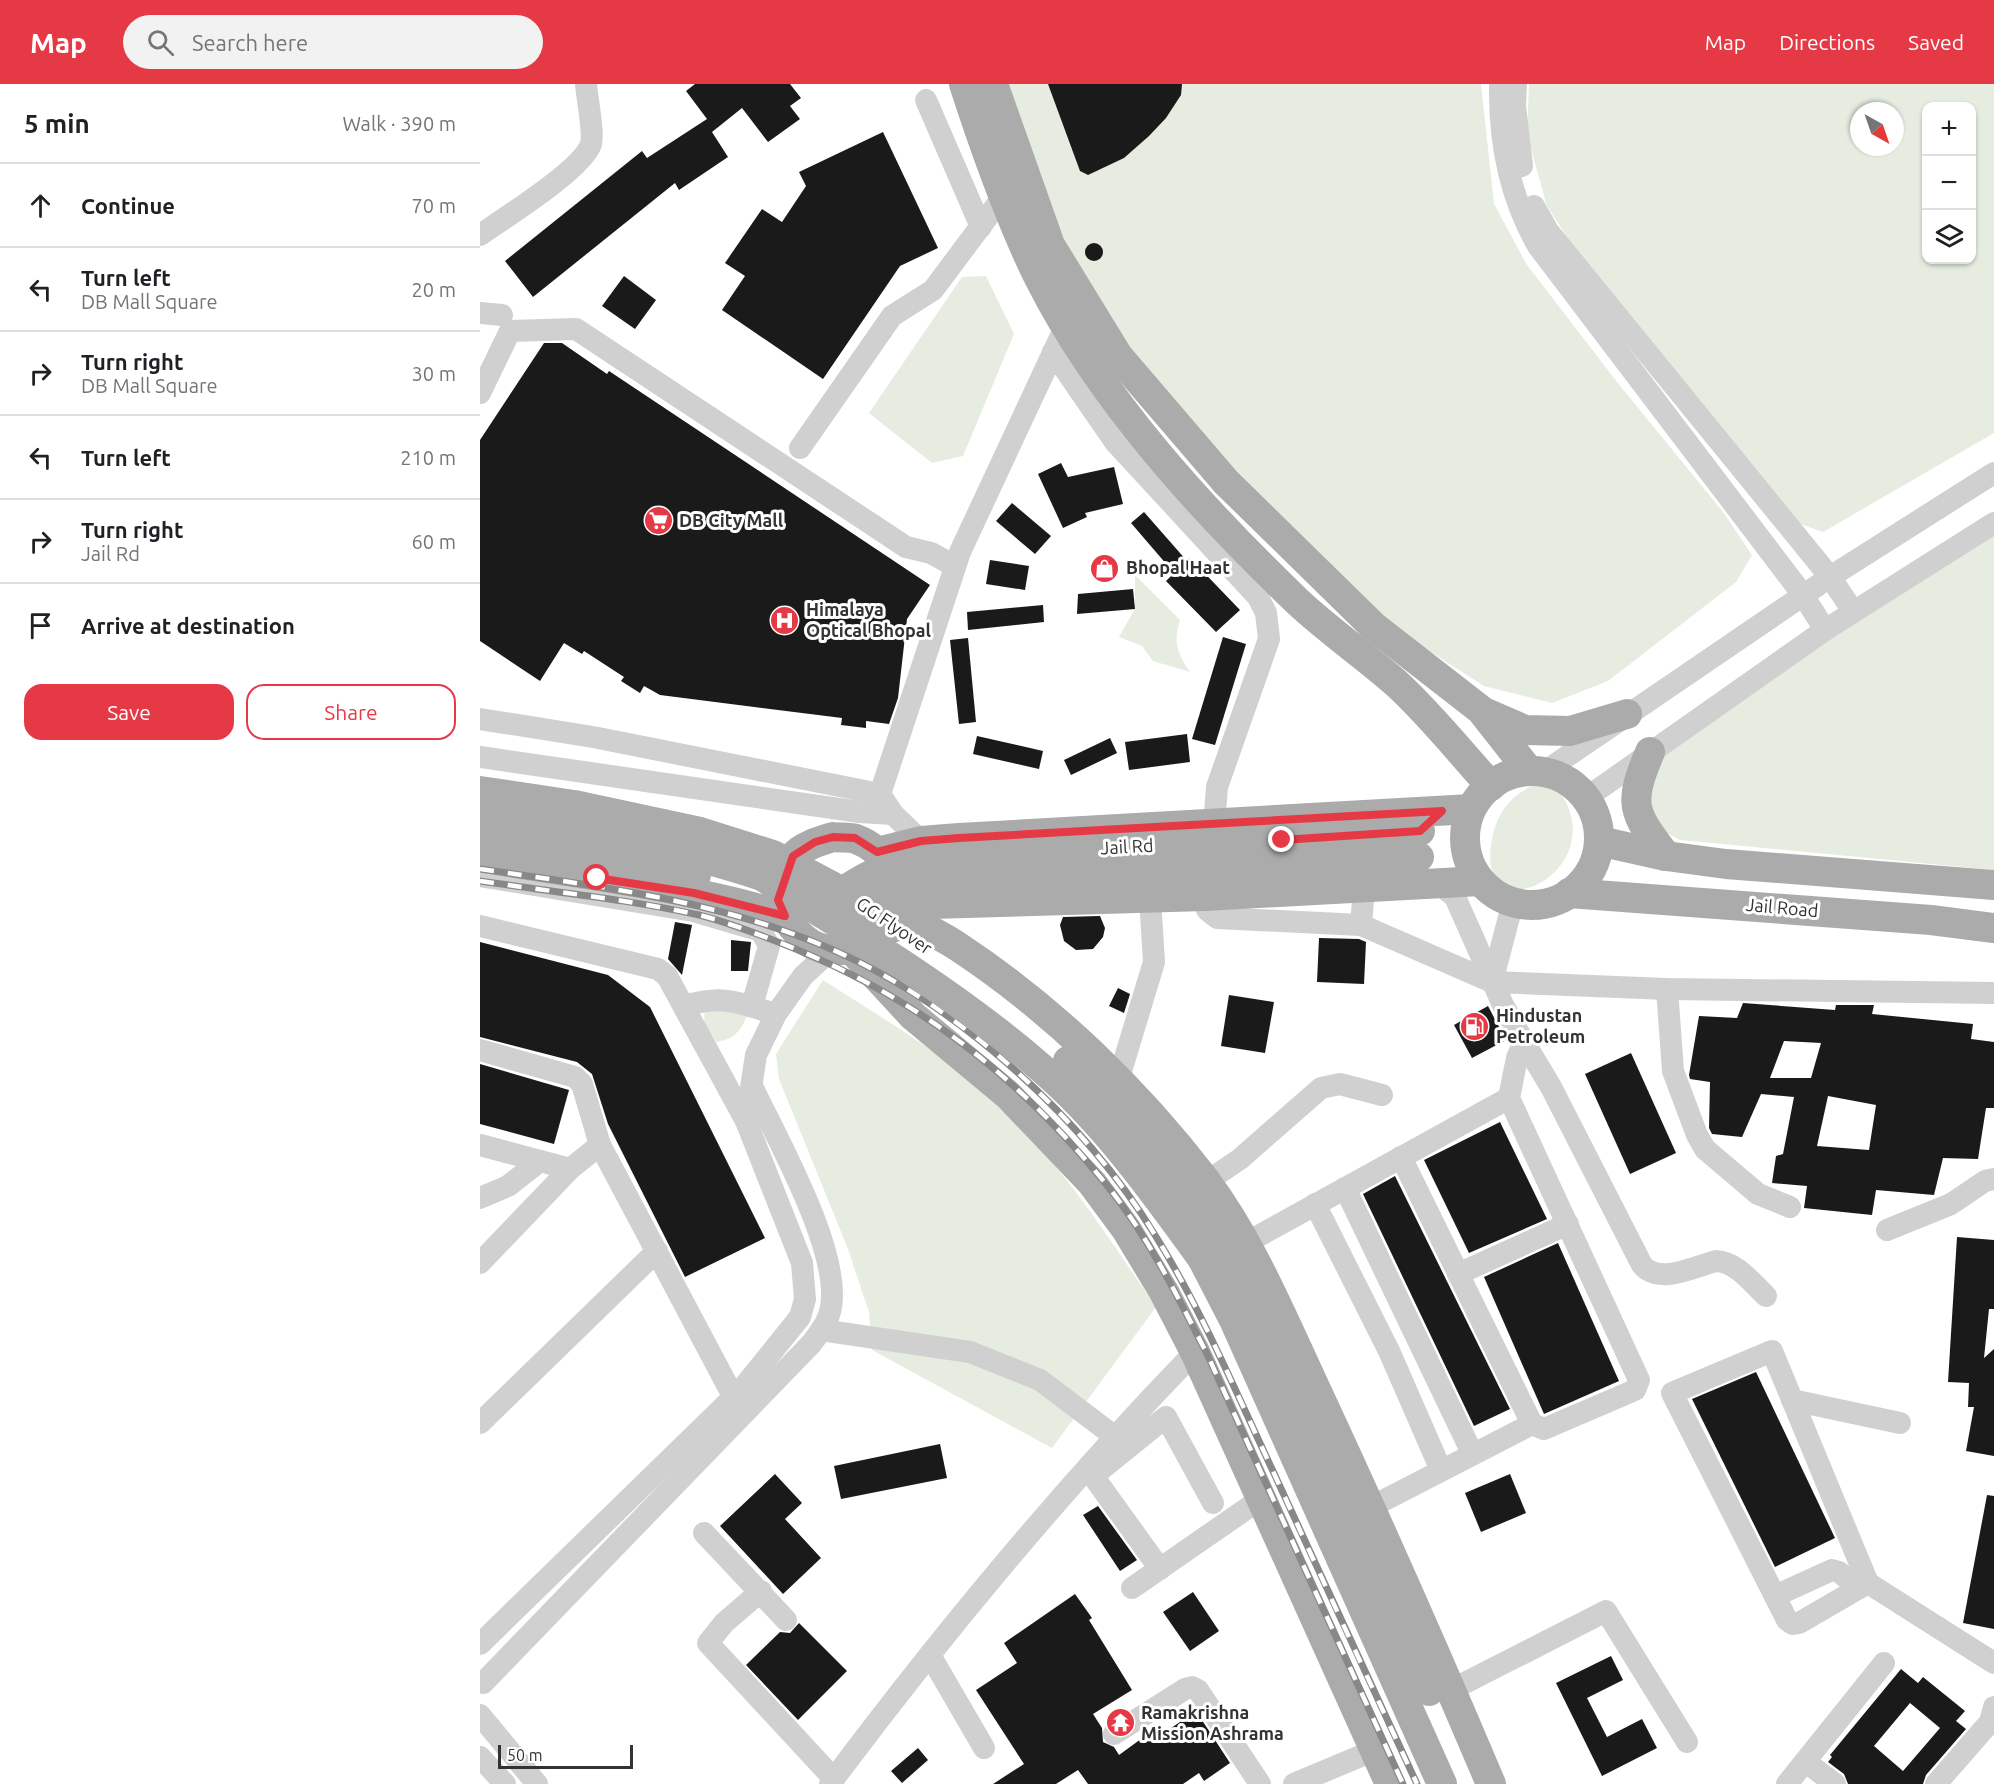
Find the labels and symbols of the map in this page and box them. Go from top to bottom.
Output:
north arrow [1850,102,1904,156]
supermarket icon: DB City Mall [642,505,674,537]
place label: DB City Mall [679,510,784,530]
shop icon: Bhopal Haat [1089,552,1121,584]
place label: Bhopal Haat [1126,557,1230,577]
place label: Himalaya Optical Bhopal [806,599,932,640]
hospital icon: Himalaya Optical Bhopal [769,604,801,636]
route end [1268,826,1294,852]
street label: Jail Rd [1100,835,1154,857]
route start [583,864,609,890]
street label: GG Flyover [853,893,936,958]
street label: Jail Road [1745,894,1819,920]
place label: Hindustan Petroleum [1496,1005,1585,1046]
fuel station icon: Hindustan Petroleum [1459,1010,1491,1042]
place label: Ramakrishna Mission Ashrama [1141,1702,1284,1743]
temple icon: Ramakrishna Mission Ashrama [1104,1707,1136,1739]
scale bar [498,1742,633,1770]

